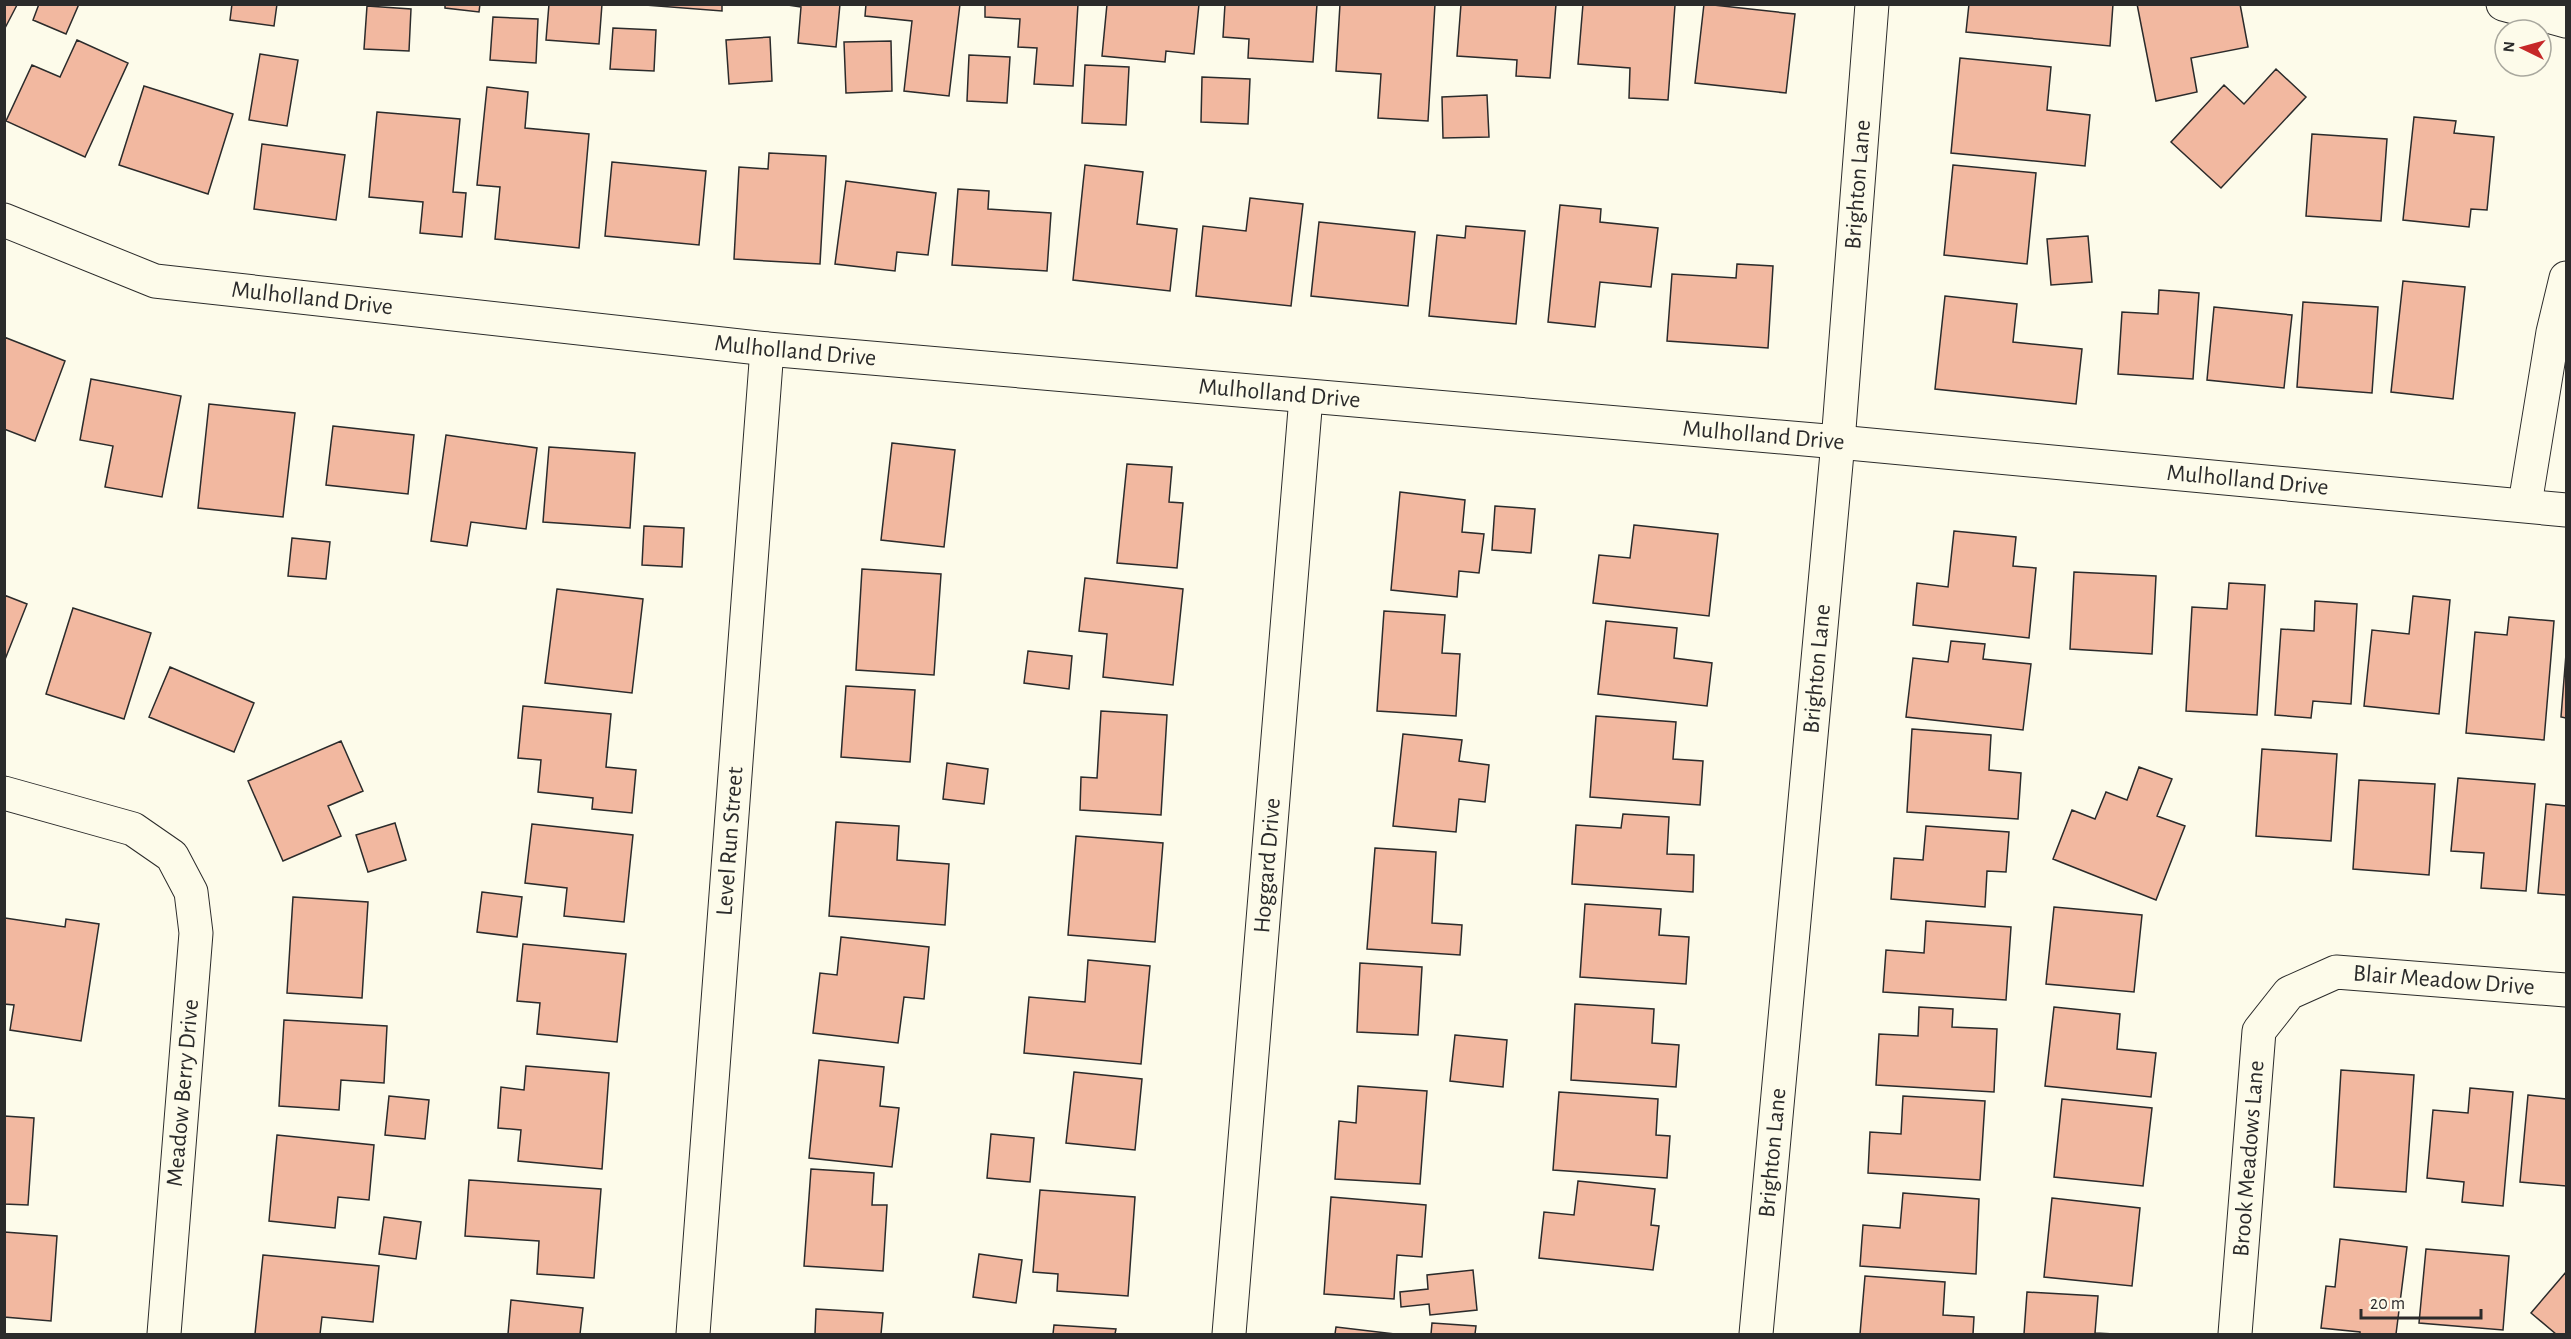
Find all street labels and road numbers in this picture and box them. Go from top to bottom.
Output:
street label: Brighton Lane [1841,119,1875,250]
street label: Mulholland Drive [230,278,394,319]
street label: Mulholland Drive [713,331,877,370]
street label: Mulholland Drive [1197,375,1361,412]
street label: Mulholland Drive [1682,417,1846,455]
street label: Mulholland Drive [2166,461,2330,500]
street label: Brighton Lane [1799,603,1835,735]
street label: Level Run Street [712,766,748,917]
street label: Hoggard Drive [1250,797,1285,934]
street label: Blair Meadow Drive [2352,961,2536,1000]
street label: Meadow Berry Drive [163,998,203,1188]
street label: Brook Meadows Lane [2229,1060,2269,1258]
street label: Brighton Lane [1755,1087,1791,1219]

